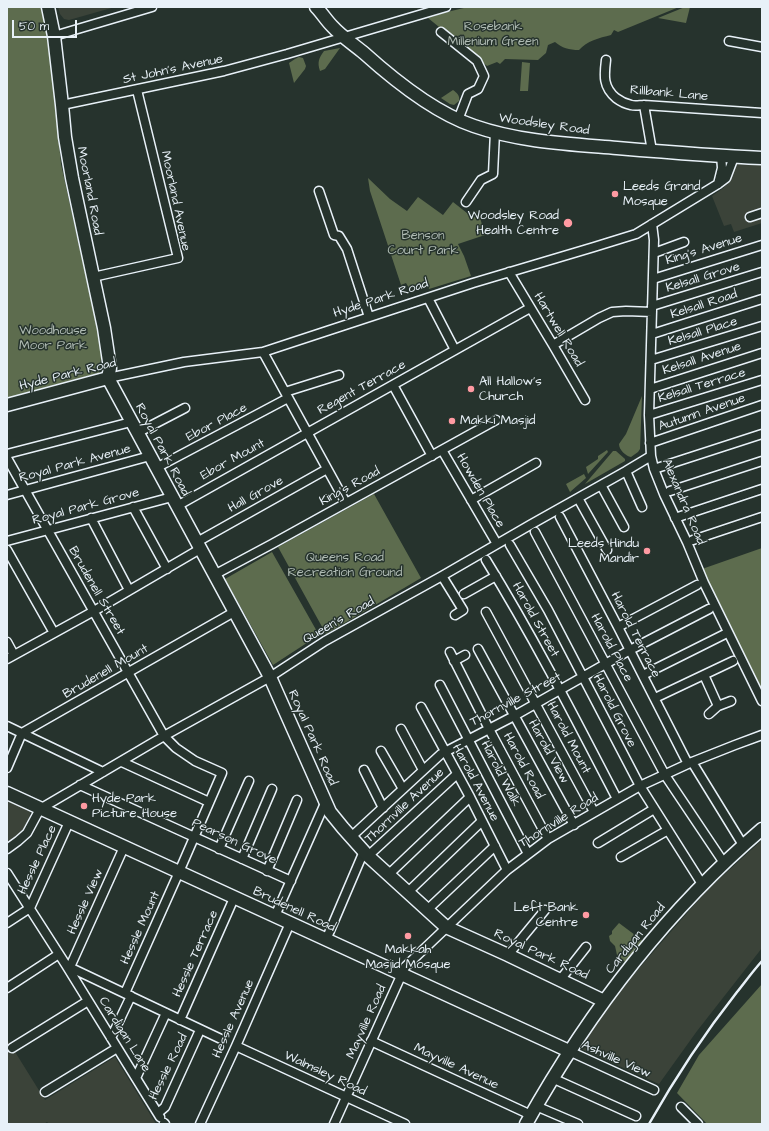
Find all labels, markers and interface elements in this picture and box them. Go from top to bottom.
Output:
scale bar [14,12,79,38]
text: 50 m [19,18,49,35]
park label: Rosebank Millenium Green [448,19,538,50]
street label: St John's Avenue [121,52,225,88]
street label: Rillbank Lane [629,83,709,105]
street label: Woodsley Road [498,111,590,139]
street label: Moorland Road [73,146,105,236]
street label: Moorland Avenue [157,150,193,252]
place label: Leeds Grand Mosque [623,179,700,210]
marker: Leeds Grand Mosque [610,189,620,199]
place label: Woodsley Road Health Centre [468,208,559,239]
marker: Woodsley Road Health Centre [562,217,574,229]
park label: Benson Court Park [388,228,458,259]
street label: King's Avenue [664,231,744,269]
street label: Kelsall Grove [664,259,742,297]
street label: Hyde Park Road [331,276,431,322]
street label: Kelsall Road [669,287,739,323]
street label: Hartwell Road [530,290,586,370]
street label: Kelsall Place [666,314,740,350]
park label: Woodhouse Moor Park [19,323,87,354]
street label: Kelsall Avenue [661,339,743,379]
street label: Hyde Park Road [18,355,118,395]
street label: Regent Terrace [315,357,409,419]
street label: Kelsall Terrace [656,365,748,407]
place label: All Hallow's Church [479,374,542,405]
marker: All Hallow's Church [466,384,476,394]
street label: Autumn Avenue [657,391,747,435]
street label: Ebor Place [184,400,250,446]
street label: Royal Park Road [131,401,193,499]
place label: Makki Masjid [460,413,535,429]
marker: Makki Masjid [447,416,457,426]
street label: Ebor Mount [198,436,268,484]
street label: Royal Park Avenue [17,442,133,486]
street label: Howden Place [452,451,508,531]
street label: Alexandra Road [658,457,708,547]
street label: King's Road [317,464,383,510]
street label: Hall Grove [226,473,286,517]
street label: Royal Park Grove [31,485,141,529]
place label: Leeds Hindu Mandir [568,536,639,567]
street label: Brudenell Street [64,544,128,638]
marker: Leeds Hindu Mandir [642,546,652,556]
park label: Queens Road Recreation Ground [288,550,402,581]
street label: Harold Street [508,580,562,660]
street label: Harold Terrace [607,589,663,681]
street label: Queen's Road [300,594,378,648]
street label: Harold Place [586,611,636,685]
street label: Brudenell Mount [61,641,151,703]
street label: Thornville Street [468,669,564,731]
street label: Harold Grove [589,672,639,750]
street label: Royal Park Road [284,688,340,788]
street label: Harold Mount [542,699,594,777]
street label: Harold View [524,717,572,787]
street label: Harold Road [499,730,547,802]
street label: Harold Walk [477,738,523,810]
street label: Harold Avenue [448,742,502,824]
street label: Thornville Avenue [362,765,448,847]
street label: Thornville Road [517,790,601,852]
place label: Hyde Park Picture House [92,791,177,822]
marker: Hyde Park Picture House [79,801,89,811]
street label: Pearson Grove [189,816,279,868]
street label: Hessle Place [15,823,61,897]
street label: Hessle View [65,867,107,937]
street label: Brudenell Road [250,884,338,936]
street label: Hessle Mount [118,889,164,967]
place label: Left Bank Centre [513,900,578,931]
street label: Cardigan Road [603,900,669,978]
street label: Hessle Terrace [170,908,222,1000]
marker: Left Bank Centre [581,910,591,920]
street label: Royal Park Road [491,926,591,984]
marker: Makkah Masjid Mosque [403,931,413,941]
place label: Makkah Masjid Mosque [366,942,450,973]
street label: Hessle Avenue [210,977,258,1061]
street label: Mayville Road [344,983,390,1061]
street label: Cardigan Lane [95,994,153,1076]
street label: Hessle Road [146,1031,192,1103]
street label: Ashville View [579,1038,653,1082]
street label: Mayville Avenue [411,1041,501,1093]
street label: Walmsley Road [281,1048,369,1100]

